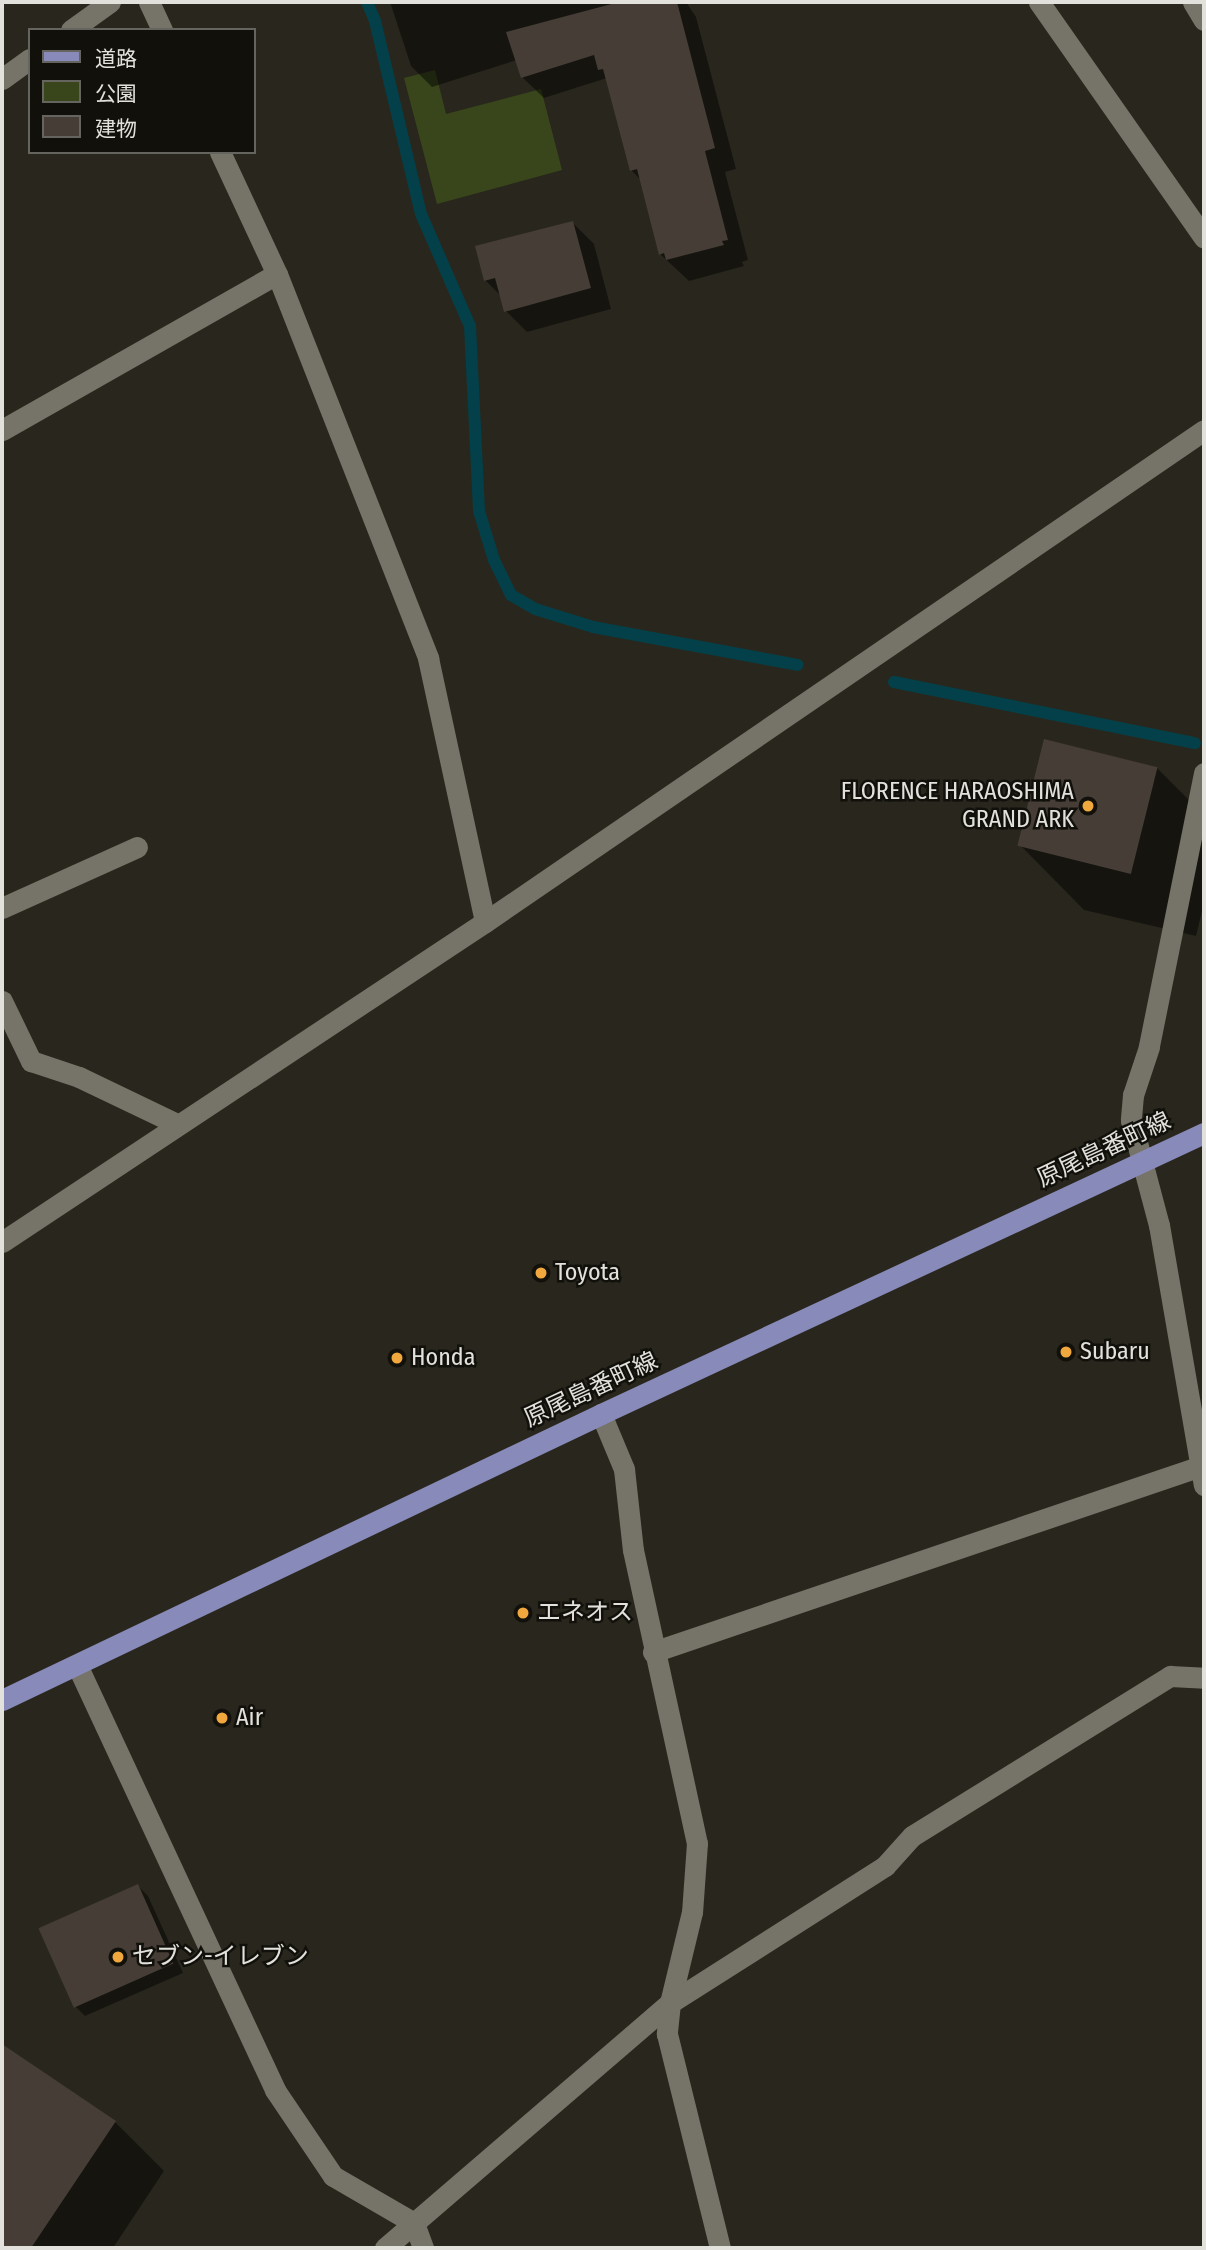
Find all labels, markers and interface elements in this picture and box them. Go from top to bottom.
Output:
legend [28,28,256,154]
text: 道路 [95,46,137,72]
text: 公園 [95,81,137,107]
text: 建物 [95,116,137,142]
place label: FLORENCE HARAOSHIMA GRAND ARK [841,778,1074,834]
marker: FLORENCE HARAOSHIMA GRAND ARK [1080,798,1096,814]
street label: 原尾島番町線 [1033,1107,1175,1193]
place label: Toyota [555,1259,620,1287]
marker: Toyota [533,1265,549,1281]
place label: Subaru [1080,1338,1150,1366]
place label: Honda [411,1344,475,1372]
marker: Subaru [1058,1344,1074,1360]
street label: 原尾島番町線 [520,1347,662,1433]
marker: Honda [389,1350,405,1366]
place label: エネオス [537,1599,633,1627]
marker: エネオス [515,1605,531,1621]
place label: Air [236,1704,263,1732]
marker: Air [214,1710,230,1726]
place label: セブン-イレブン [132,1943,309,1971]
marker: セブン-イレブン [110,1949,126,1965]

